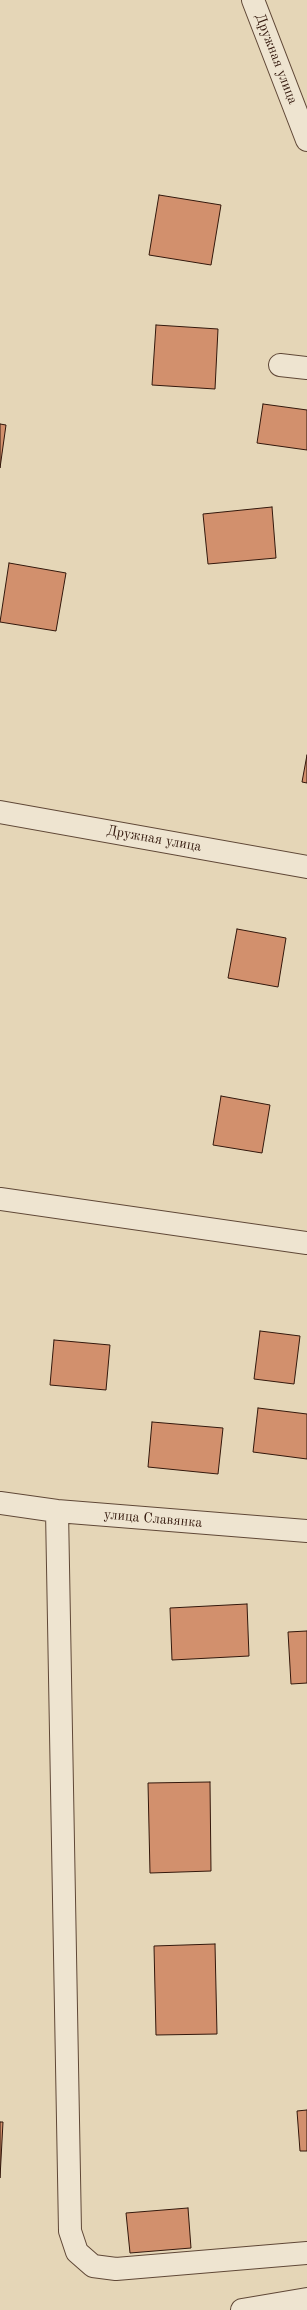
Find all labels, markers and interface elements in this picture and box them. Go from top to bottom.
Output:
street label: Дружная улица [251,11,301,107]
street label: Дружная улица [105,822,203,856]
street label: улица Славянка [103,1506,203,1532]

